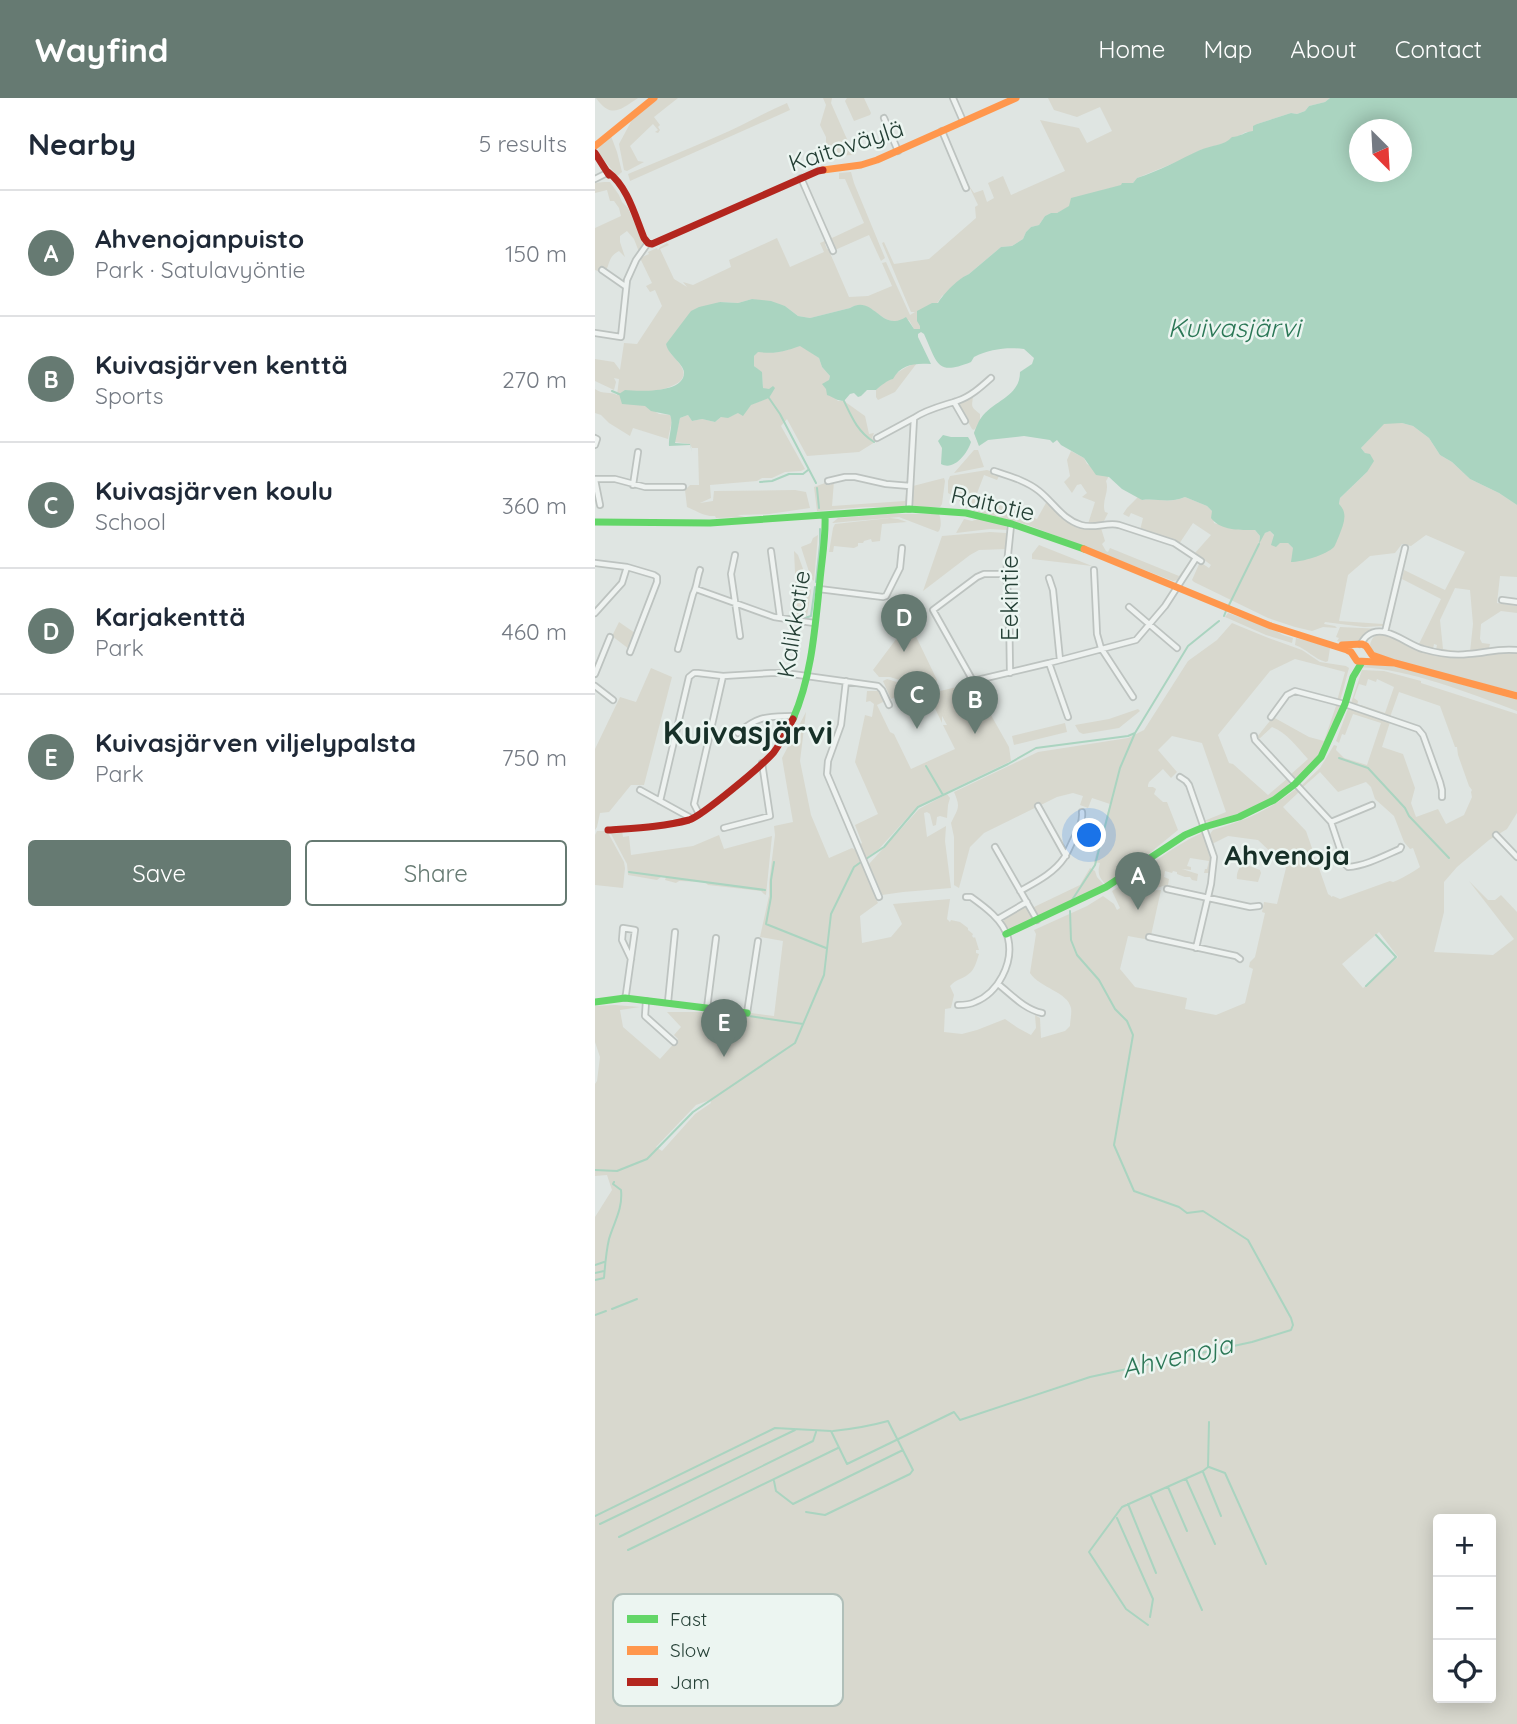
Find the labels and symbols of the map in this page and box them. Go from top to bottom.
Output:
street label: Kaitoväylä [785,112,907,178]
north arrow [1349,119,1412,182]
water label: Kuivasjärvi [1168,311,1304,344]
street label: Raitotie [948,479,1038,527]
street label: Eekintie [994,555,1024,641]
street label: Kalikkatie [770,568,816,680]
pin: D [881,594,927,652]
pin: C [894,671,940,729]
pin: B [952,676,998,734]
district label: Kuivasjärvi [663,712,833,752]
your location [1072,818,1106,852]
district label: Ahvenoja [1224,837,1350,872]
pin: A [1115,852,1161,910]
pin: E [701,999,747,1057]
water label: Ahvenoja [1118,1327,1237,1385]
legend [613,1594,843,1706]
text: Fast [670,1607,707,1631]
text: Slow [670,1638,711,1662]
text: Jam [670,1670,710,1694]

